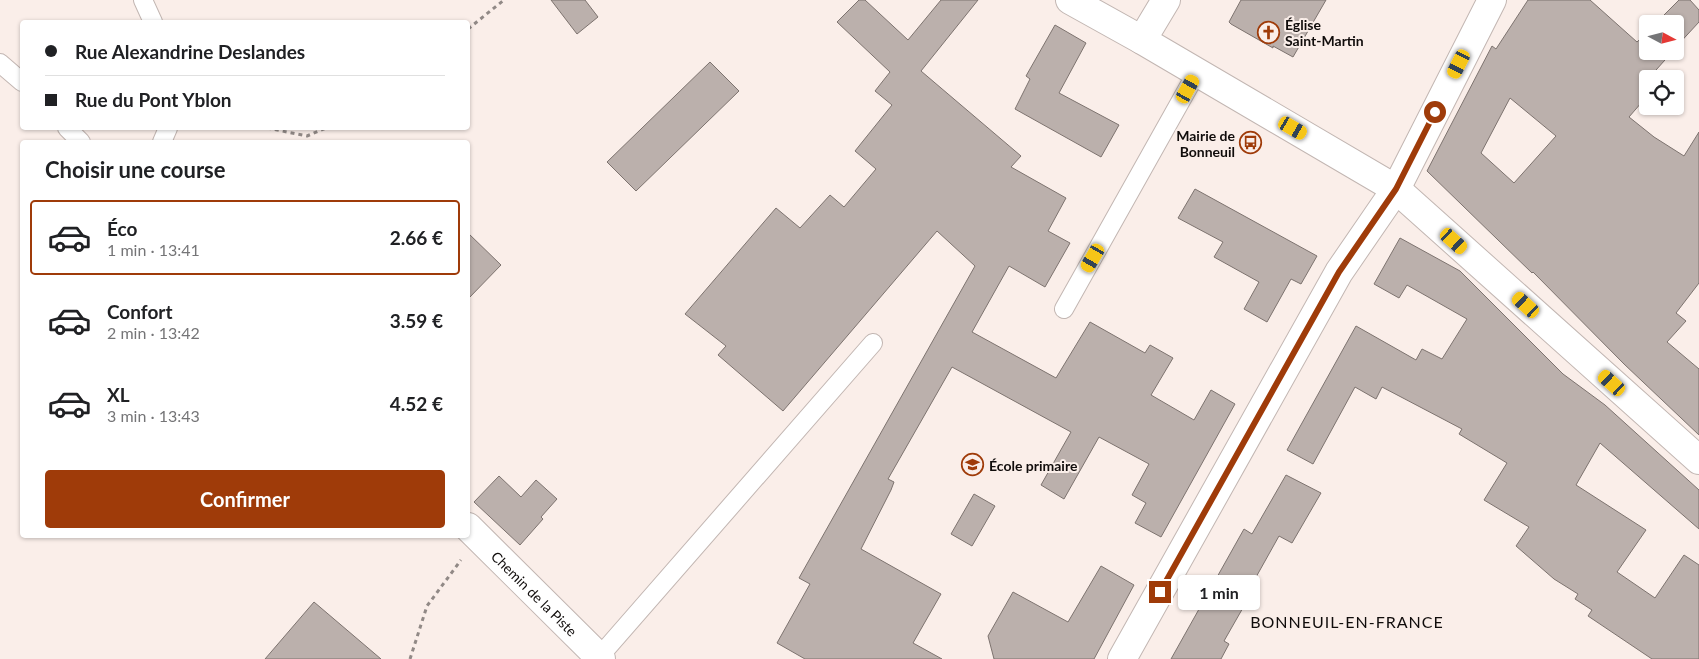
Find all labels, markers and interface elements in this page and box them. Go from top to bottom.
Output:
north arrow [1639,15,1684,60]
map controls [1639,15,1684,115]
place label: Église Saint-Martin [1285,16,1364,49]
church icon: Église Saint-Martin [1257,20,1281,44]
text: Rue Alexandrine Deslandes [75,40,305,63]
car [1445,47,1472,81]
button: locate [1639,70,1684,115]
car [1174,72,1201,106]
text: Rue du Pont Yblon [75,88,232,111]
route start [1424,101,1446,123]
car [1276,114,1309,142]
place label: Mairie de Bonneuil [1176,127,1236,160]
bus stop icon: Mairie de Bonneuil [1239,131,1263,155]
text: Choisir une course [45,156,226,183]
icon: car [47,215,92,260]
text: Éco [107,217,137,240]
car [1437,225,1470,257]
text: 2.66 € [390,226,443,249]
text: 1 min · 13:41 [107,240,200,259]
car [1079,241,1106,275]
car [1509,289,1542,321]
icon: car [47,298,92,343]
text: Confort [107,300,172,323]
text: 3.59 € [390,309,443,332]
text: 2 min · 13:42 [107,323,200,342]
car [1595,367,1628,399]
icon: car [47,381,92,426]
text: XL [107,383,130,406]
text: 4.52 € [390,392,443,415]
text: 3 min · 13:43 [107,406,200,425]
school or university icon: École primaire [961,453,985,477]
place label: École primaire [989,457,1078,474]
button: Confirmer [45,470,445,528]
street label: Chemin de la Piste [488,547,581,639]
callout: 1 min [1178,574,1260,610]
route end [1149,581,1171,603]
text: 1 min [1199,583,1239,602]
district label: BONNEUIL-EN-FRANCE [1250,612,1444,631]

